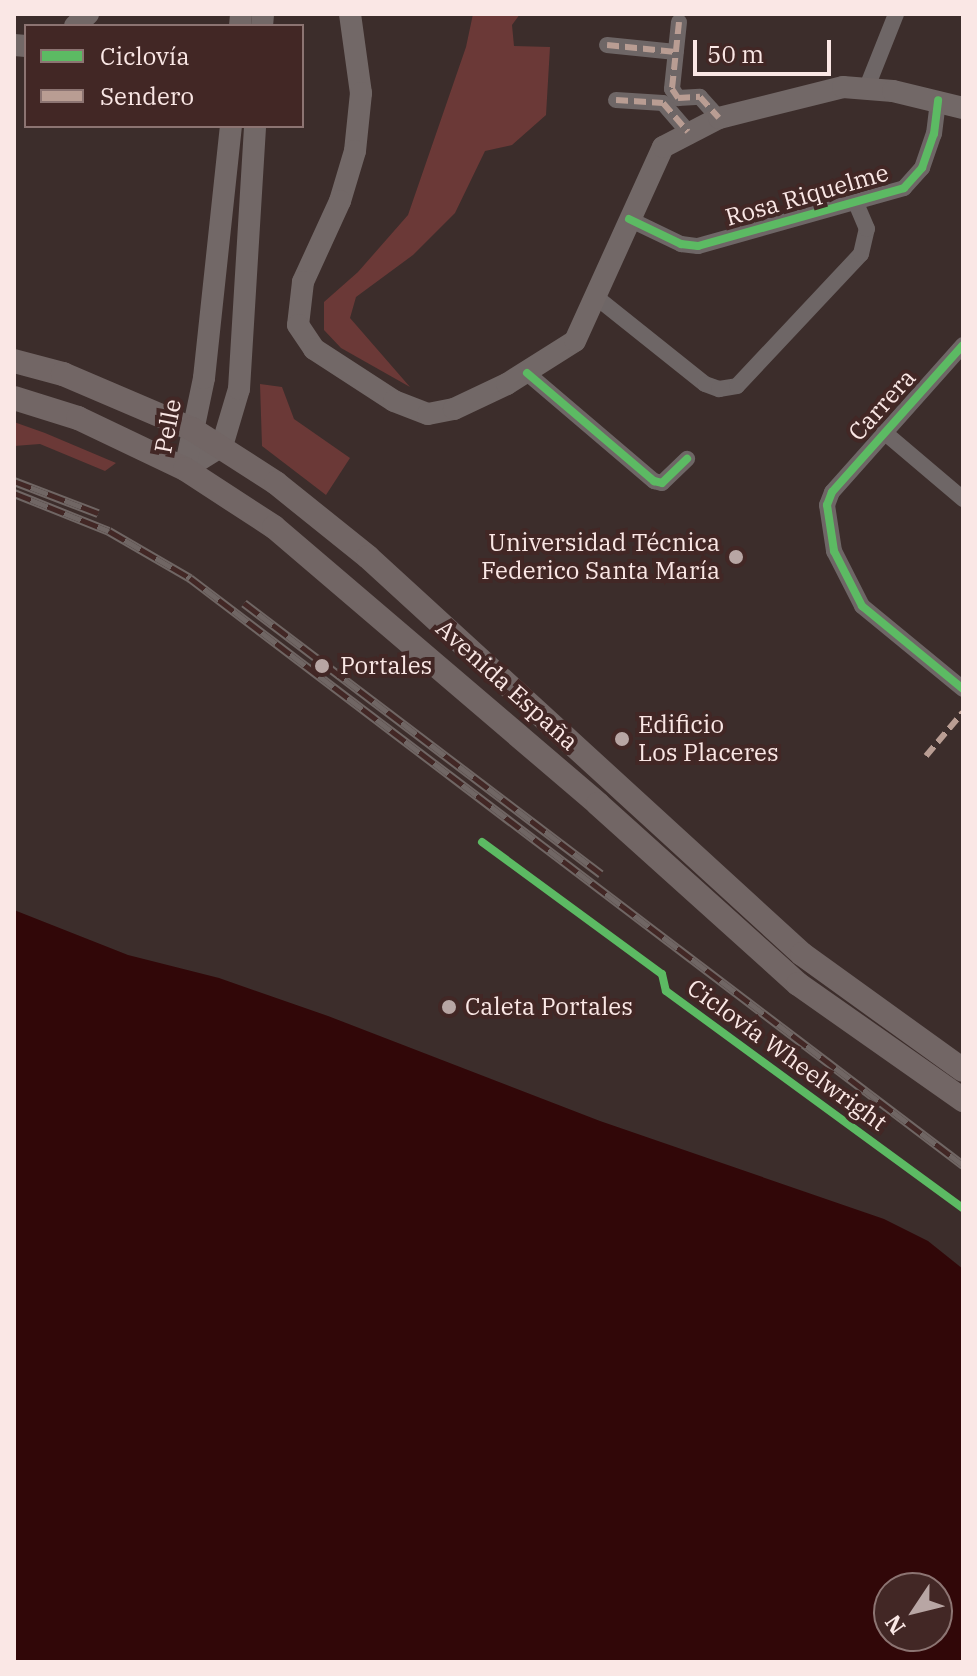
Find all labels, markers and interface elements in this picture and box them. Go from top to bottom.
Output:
legend [24,24,304,128]
scale bar [697,24,835,74]
text: 50 m [707,38,764,70]
text: Ciclovía [100,40,190,72]
text: Sendero [100,80,194,112]
street label: Rosa Riquelme [722,158,892,232]
street label: Carrera [842,363,922,447]
street label: Pelle [149,396,187,456]
place label: Universidad Técnica Federico Santa María [481,529,720,585]
marker: Universidad Técnica Federico Santa María [727,548,745,566]
street label: Avenida España [430,614,584,756]
place label: Portales [340,652,432,680]
marker: Portales [311,655,333,677]
place label: Edificio Los Placeres [638,711,779,767]
marker: Edificio Los Placeres [613,730,631,748]
street label: Ciclovía Wheelwright [682,973,892,1137]
place label: Caleta Portales [465,993,633,1021]
marker: Caleta Portales [440,998,458,1016]
north arrow [873,1572,953,1652]
text: N [878,1609,911,1640]

